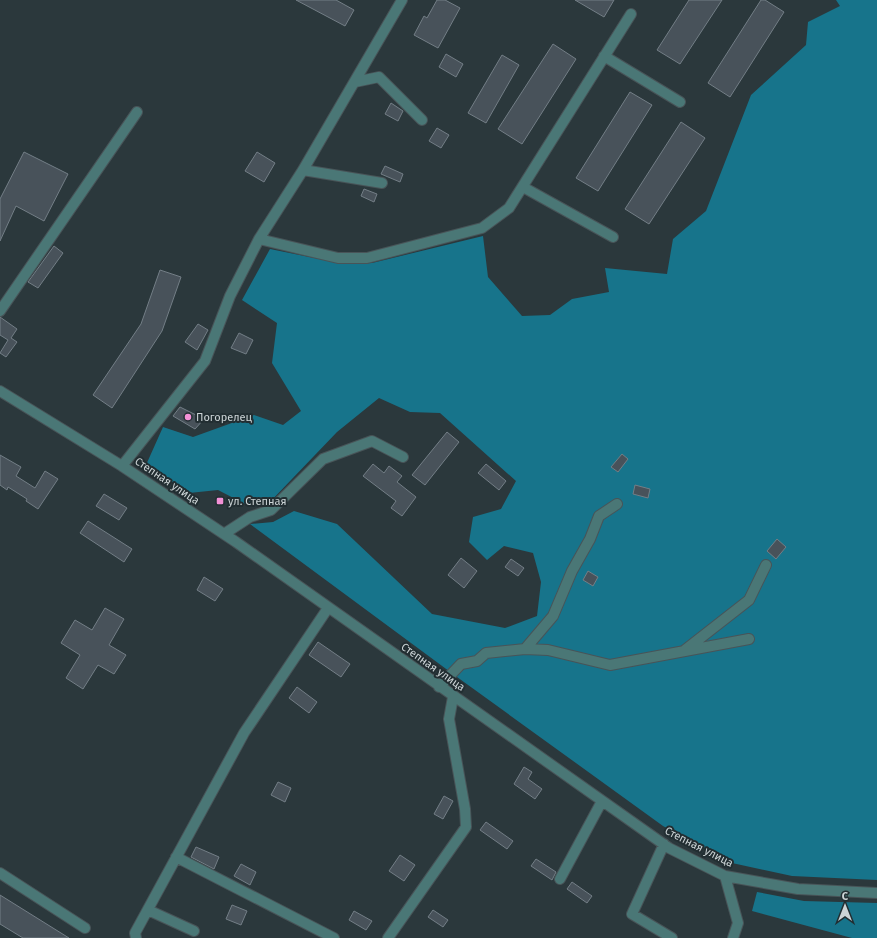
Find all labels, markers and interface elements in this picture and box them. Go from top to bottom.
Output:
place label: Погорелец [196,411,252,424]
marker: Погорелец [183,412,193,422]
street label: Степная улица [132,455,202,507]
place label: ул. Степная [228,495,287,508]
marker: ул. Степная [215,496,225,506]
street label: Степная улица [399,640,467,694]
street label: Степная улица [663,824,735,870]
north arrow [825,886,865,926]
text: С [842,890,849,903]

